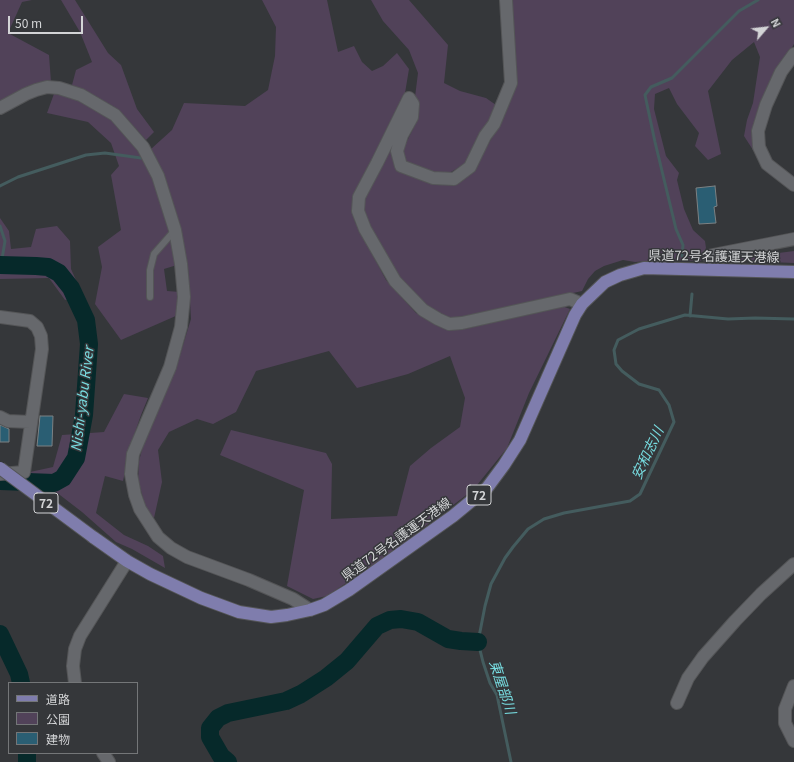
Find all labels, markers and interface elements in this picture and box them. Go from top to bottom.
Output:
scale bar [10,8,85,34]
north arrow [746,8,786,48]
text: 50 m [15,14,42,31]
text: N [768,15,786,30]
street label: 県道72号名護運天港線 [648,247,780,265]
water label: Nishi-yabu River [67,345,97,453]
water label: 安和志川 [628,424,666,482]
road number: 72 [467,485,491,505]
road number: 72 [34,493,58,513]
street label: 県道72号名護運天港線 [338,494,454,584]
water label: 東屋部川 [486,658,520,716]
legend [8,682,138,754]
text: 道路 [46,690,70,707]
text: 公園 [46,710,70,727]
text: 建物 [46,730,70,747]

